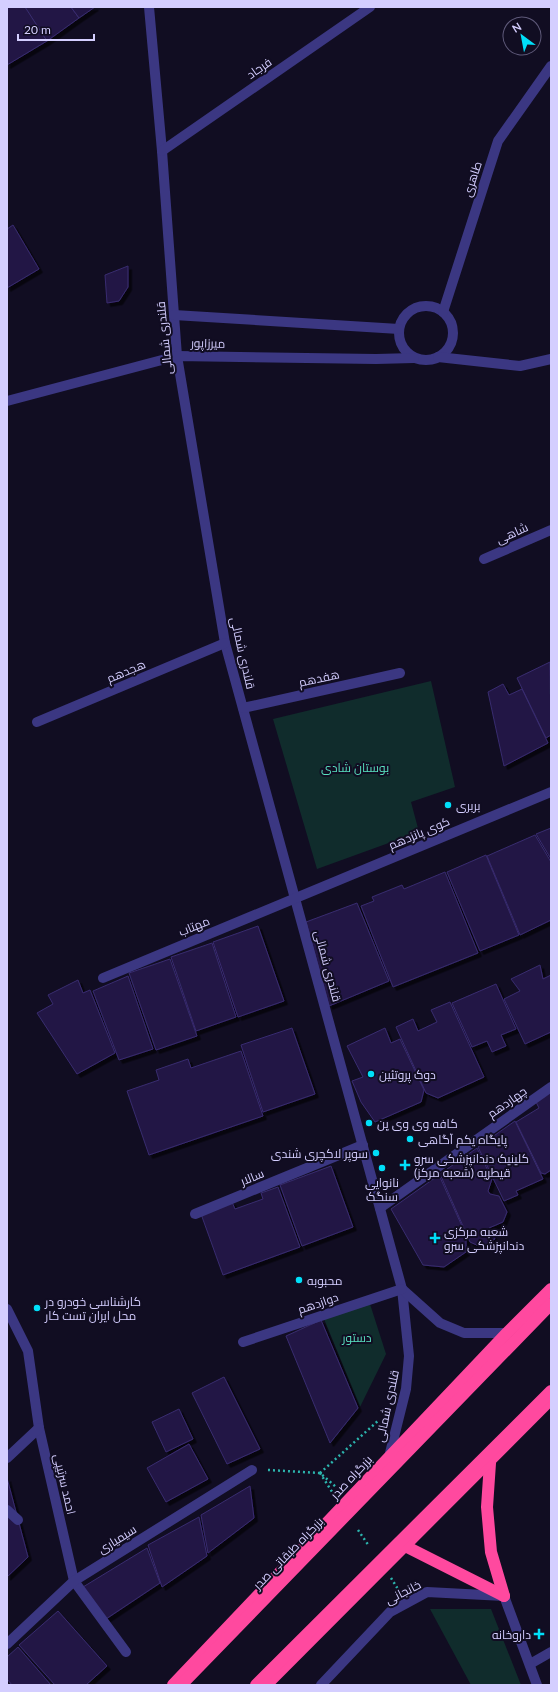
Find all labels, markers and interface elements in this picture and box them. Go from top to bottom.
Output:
scale bar [18,16,94,42]
north arrow [502,16,542,56]
text: N [509,19,523,35]
text: 20 m [24,22,51,37]
street label: فرجاد [244,54,274,82]
street label: طاهری [459,159,485,199]
street label: قلندری شمالی [153,301,175,375]
street label: میرزاپور [190,335,225,353]
street label: شاهی [494,519,530,547]
street label: قلندری شمالی [227,616,259,690]
street label: هجدهم [104,656,148,687]
street label: هفدهم [297,666,341,691]
park label: بوستان شادی [321,760,389,775]
place label: بربری [456,798,480,813]
marker: بربری [443,800,453,810]
street label: کوی پانزدهم [386,813,453,854]
street label: مهتاب [176,913,212,939]
street label: قلندری شمالی [311,929,345,1003]
place label: دوک پروتئین [379,1067,436,1084]
marker: دوک پروتئین [366,1069,376,1079]
street label: چهاردهم [484,1083,531,1123]
place label: کافه وی وی یِن [377,1116,458,1131]
marker: کافه وی وی یِن [364,1118,374,1128]
place label: پایگاه یکم آگاهی [418,1132,508,1149]
marker: پایگاه یکم آگاهی [405,1134,415,1144]
place label: سوپر لاکچری شندی [271,1146,368,1163]
marker: سوپر لاکچری شندی [371,1148,381,1158]
place label: کلینیک دندانپزشکی سرو قیطریه (شعبه مرکز) [414,1151,529,1180]
marker: کلینیک دندانپزشکی سرو قیطریه (شعبه مرکز) [399,1159,411,1171]
marker: نانوایی سنگک [377,1163,387,1173]
street label: سالار [237,1165,266,1189]
place label: نانوایی سنگک [365,1175,399,1204]
place label: شعبه مرکزی دندانپزشکی سرو [444,1224,525,1255]
marker: شعبه مرکزی دندانپزشکی سرو [429,1232,441,1244]
place label: محبوبه [307,1273,343,1288]
marker: محبوبه [294,1275,304,1285]
street label: دوازدهم [296,1289,341,1318]
place label: کارشناسی خودرو در محل ایران تست کار [44,1294,141,1323]
marker: کارشناسی خودرو در محل ایران تست کار [32,1303,42,1313]
park label: دستور [341,1330,372,1345]
street label: قلندری شمالی [372,1369,402,1443]
street label: احمد سرتیپی [50,1452,79,1516]
street label: بزرگراه صدر [326,1452,375,1503]
street label: بزرگراه طبقاتی صدر [249,1514,326,1593]
street label: سیمیاری [95,1521,139,1557]
street label: خانجانی [383,1577,423,1607]
place label: داروخانه [492,1627,531,1642]
marker: داروخانه [534,1629,544,1639]

